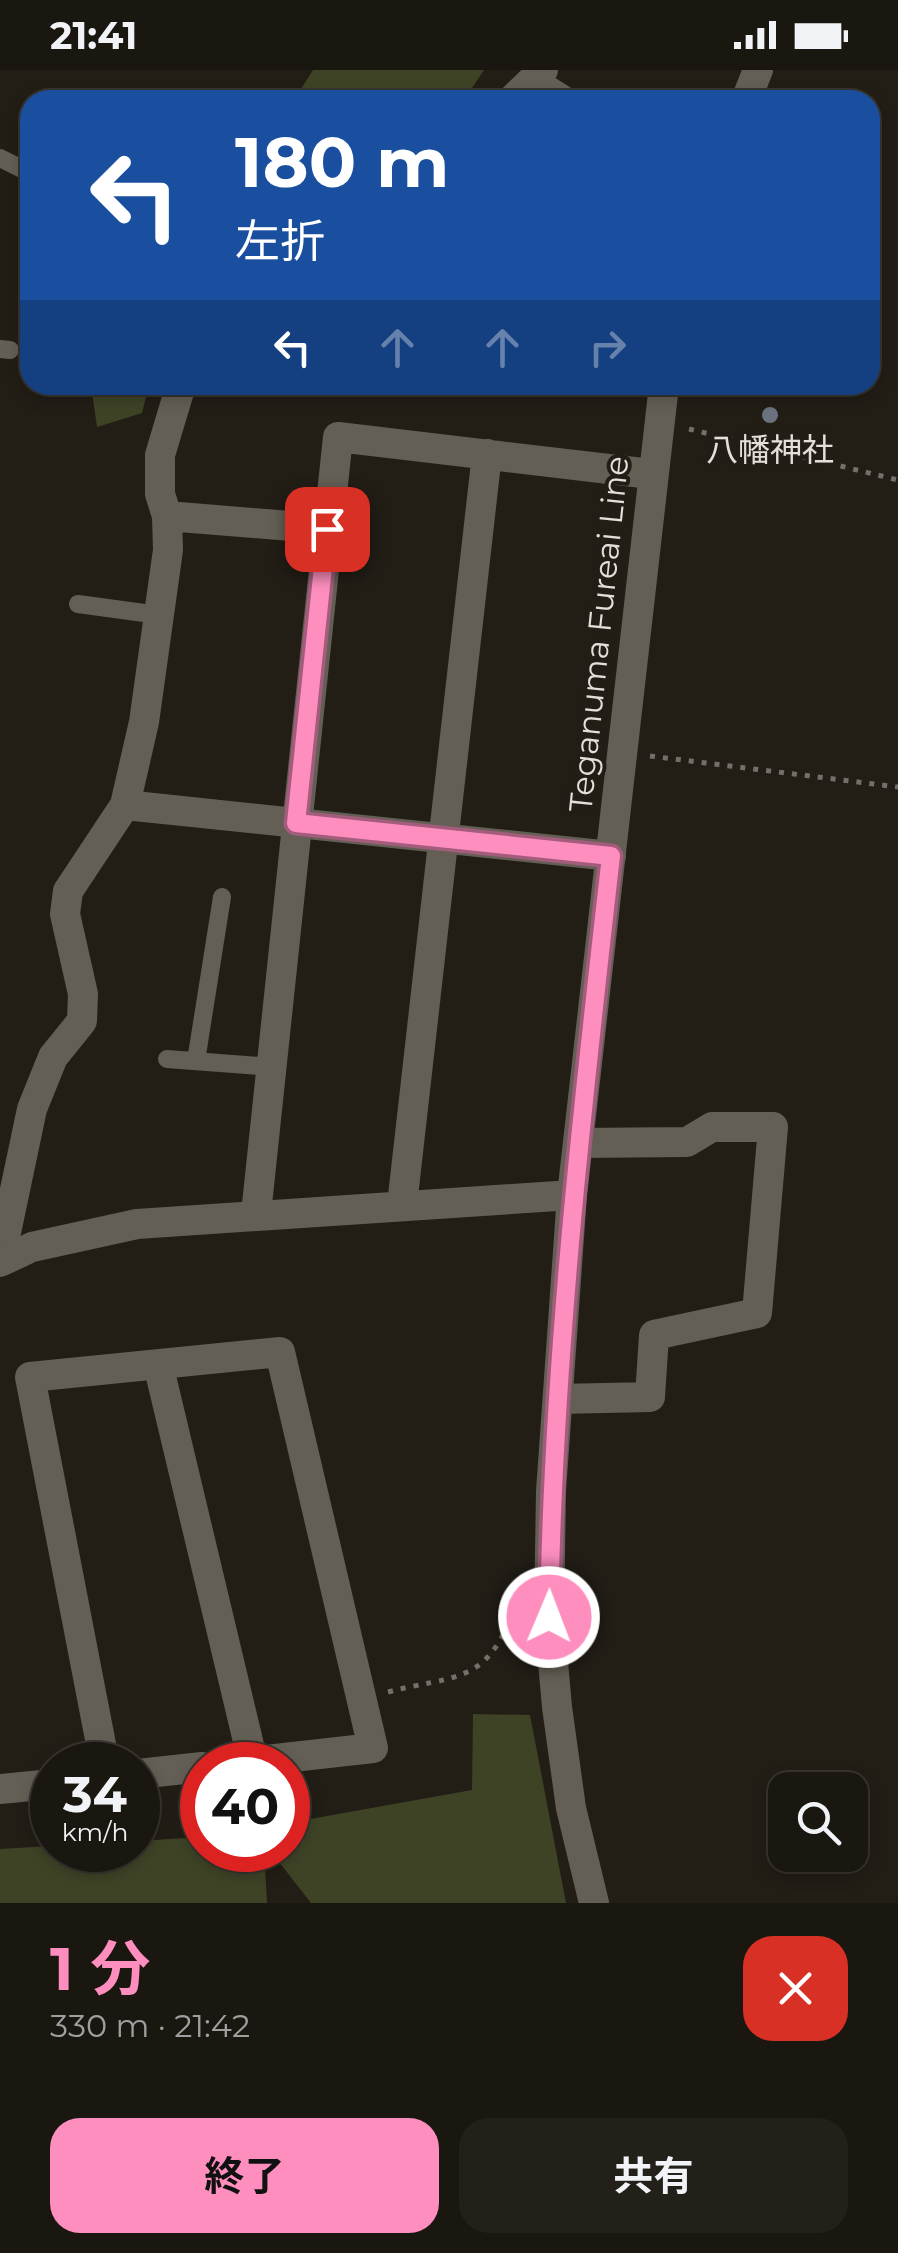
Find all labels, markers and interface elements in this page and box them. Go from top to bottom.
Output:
text: 21:41 [50,12,137,59]
text: 180 m [235,119,449,205]
icon: left [70,130,200,260]
text: 左折 [235,213,325,268]
icon: left [265,320,320,375]
icon: ahead [370,320,425,375]
icon: ahead [475,320,530,375]
icon: right [580,320,635,375]
marker: 八幡神社 [759,404,781,426]
place label: 八幡神社 [706,430,834,469]
street label: Teganuma Fureai Line [560,454,637,814]
pin [285,487,370,572]
icon: arrive [300,502,355,557]
position arrow [497,1565,601,1669]
speed limit sign: 40 [180,1742,310,1872]
text: 34 [63,1764,127,1825]
map controls [768,1772,868,1872]
button: search [768,1772,868,1872]
text: km/h [62,1817,128,1847]
text: 1 分 [50,1932,151,2005]
button: close [743,1936,848,2041]
text: 330 m · 21:42 [50,2006,250,2045]
button: 終了 [50,2118,439,2233]
button: 共有 [459,2118,848,2233]

